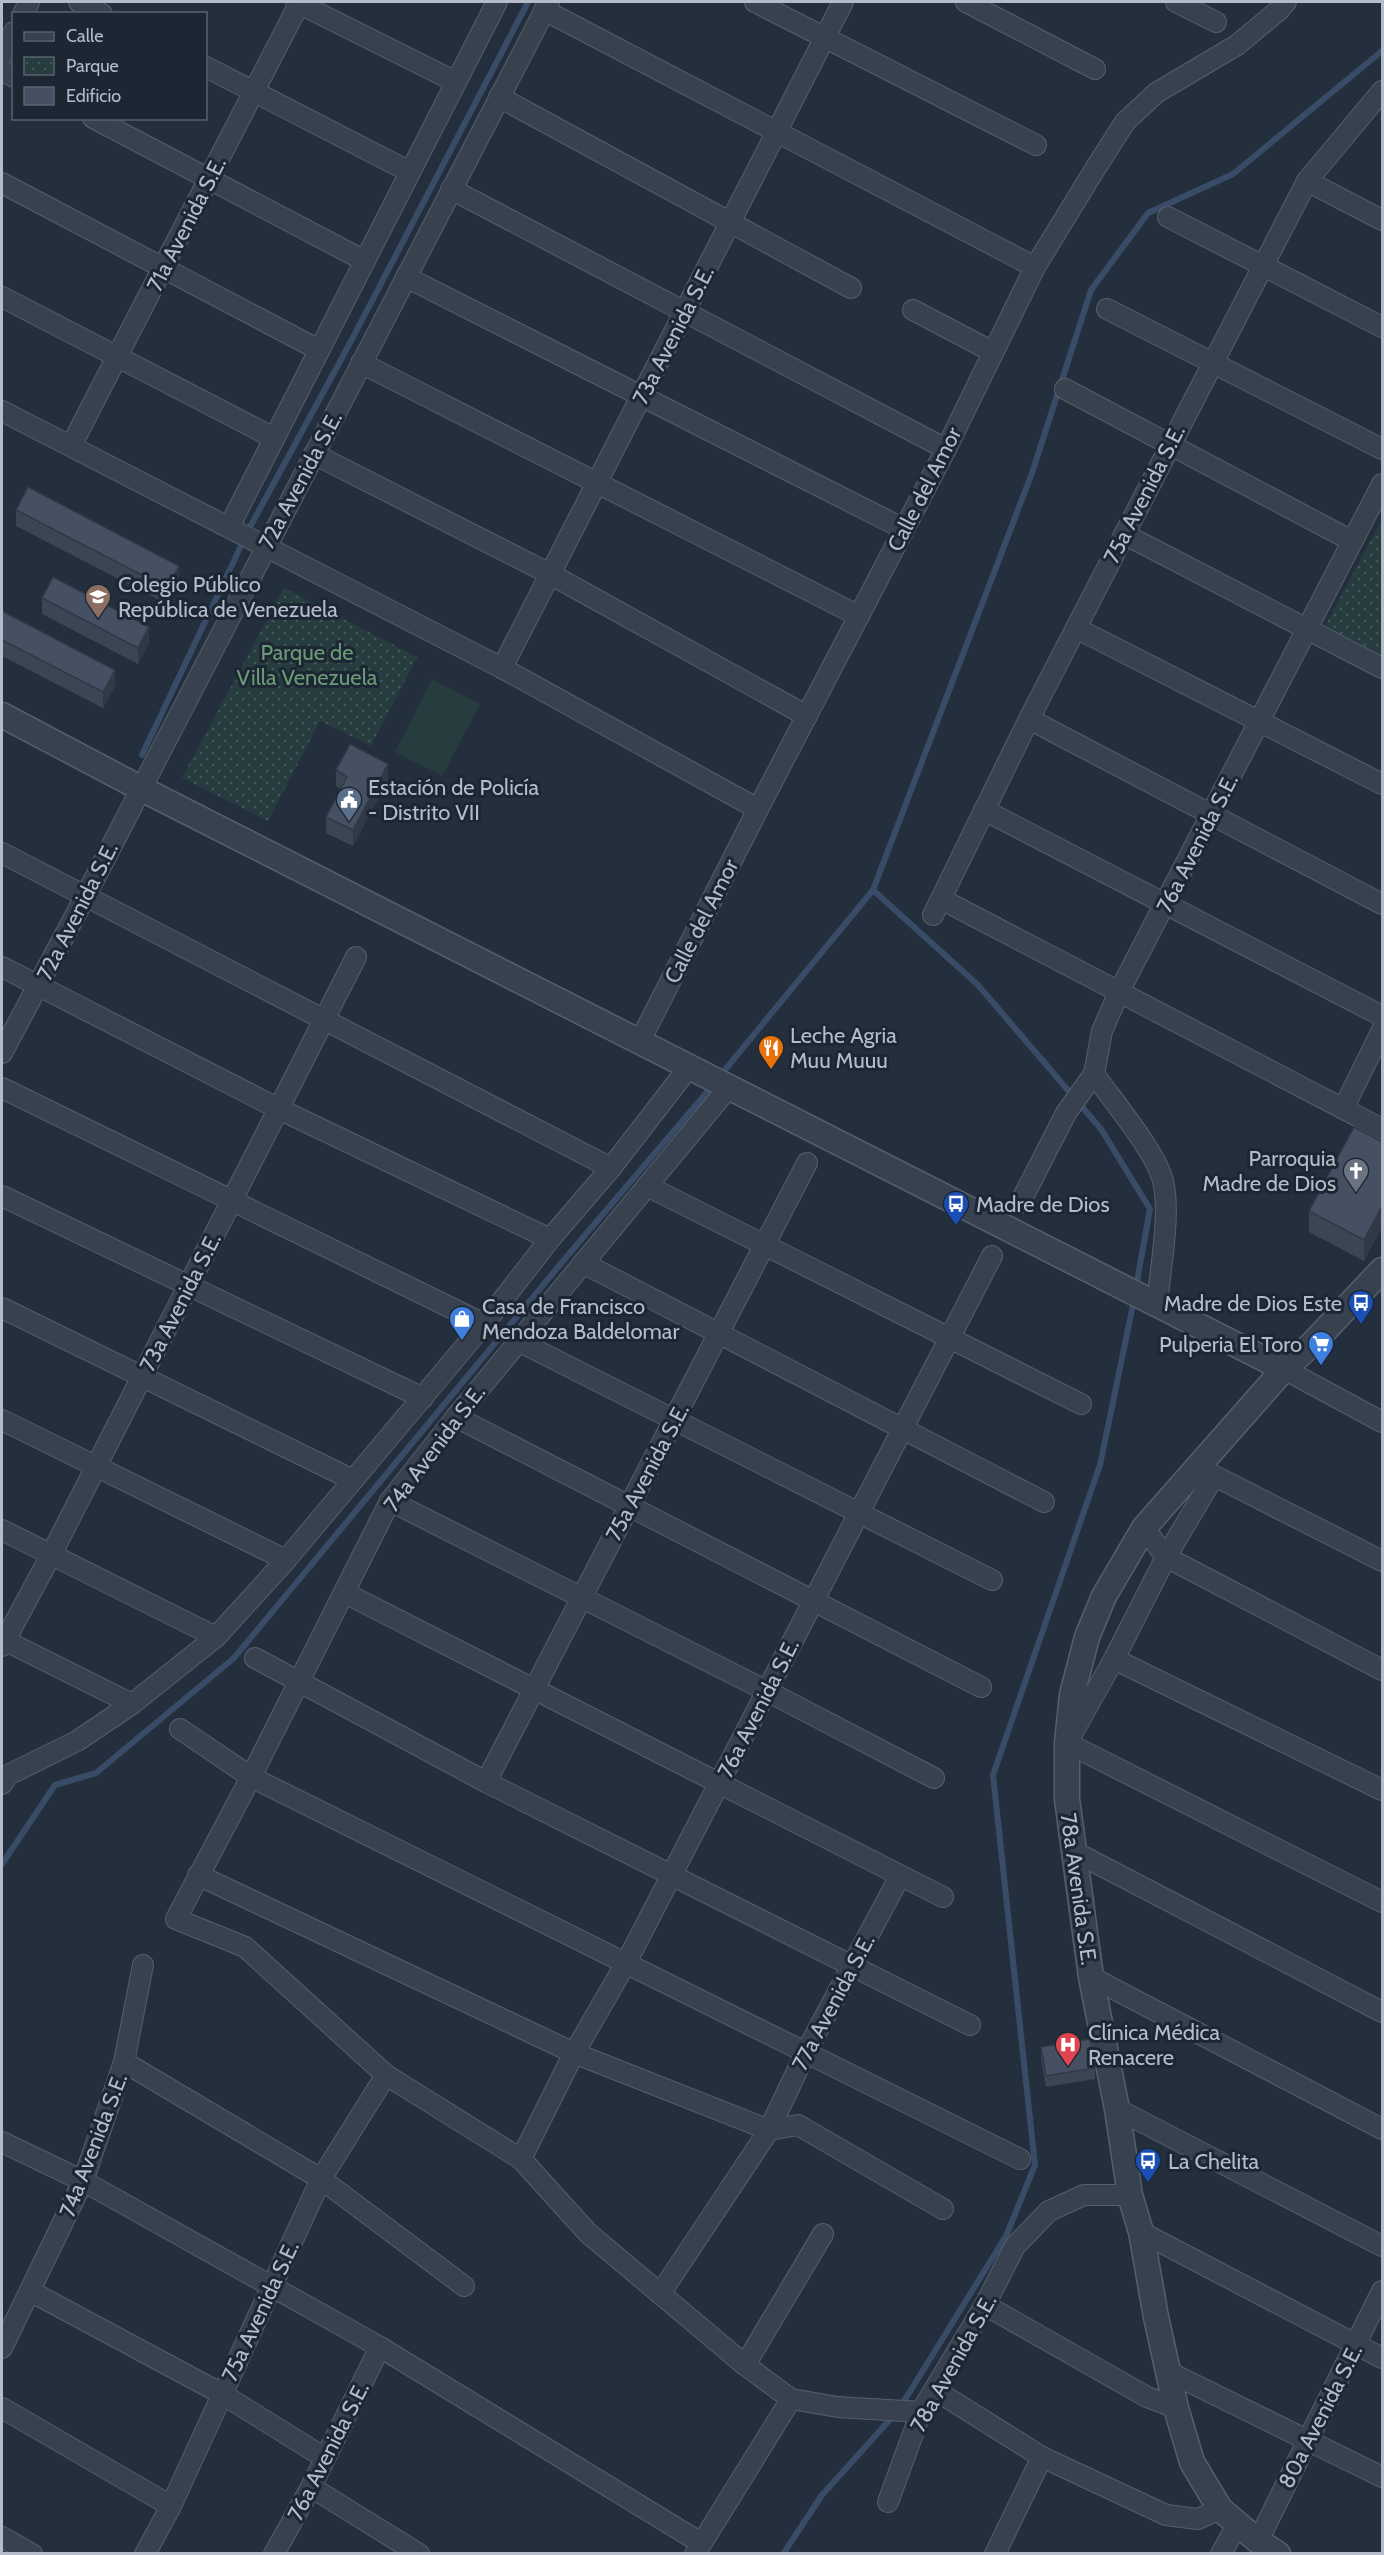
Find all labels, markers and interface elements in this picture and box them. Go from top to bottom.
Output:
legend [12,12,207,120]
text: Calle [66,25,103,47]
text: Parque [66,55,119,77]
text: Edificio [66,85,121,107]
street label: 71a Avenida S.E. [141,152,232,296]
street label: 73a Avenida S.E. [627,261,720,409]
street label: 72a Avenida S.E. [253,407,348,554]
street label: 75a Avenida S.E. [1098,420,1191,568]
street label: Calle del Amor [882,422,967,556]
place label: Colegio Público República de Venezuela [118,571,338,623]
school or university icon: Colegio Público República de Venezuela [83,582,113,620]
park label: Parque de Villa Venezuela [237,639,378,691]
street label: 76a Avenida S.E. [1151,769,1244,917]
place label: Estación de Policía - Distrito VII [368,774,539,826]
public building icon: Estación de Policía - Distrito VII [334,785,364,823]
street label: 72a Avenida S.E. [31,838,124,985]
street label: Calle del Amor [659,854,744,988]
place label: Leche Agria Muu Muuu [790,1022,897,1074]
restaurant icon: Leche Agria Muu Muuu [756,1033,786,1071]
place label: Parroquia Madre de Dios [1202,1145,1336,1197]
church icon: Parroquia Madre de Dios [1341,1156,1371,1194]
bus stop icon: Madre de Dios [941,1189,971,1227]
place label: Madre de Dios [976,1191,1110,1218]
street label: 73a Avenida S.E. [134,1228,227,1376]
bus stop icon: Madre de Dios Este [1346,1288,1376,1326]
place label: Madre de Dios Este [1164,1290,1342,1317]
place label: Casa de Francisco Mendoza Baldelomar [482,1293,679,1345]
shop icon: Casa de Francisco Mendoza Baldelomar [447,1304,477,1342]
supermarket icon: Pulperia El Toro [1306,1329,1336,1367]
place label: Pulperia El Toro [1159,1331,1302,1358]
street label: 74a Avenida S.E. [378,1379,491,1517]
street label: 75a Avenida S.E. [600,1399,695,1546]
street label: 76a Avenida S.E. [712,1634,805,1782]
street label: 78a Avenida S.E. [1054,1811,1103,1967]
street label: 77a Avenida S.E. [786,1929,881,2075]
place label: Clínica Médica Renacere [1088,2019,1221,2071]
hospital icon: Clínica Médica Renacere [1053,2030,1083,2068]
street label: 74a Avenida S.E. [54,2069,133,2221]
bus stop icon: La Chelita [1133,2146,1163,2184]
place label: La Chelita [1168,2148,1260,2175]
street label: 75a Avenida S.E. [216,2237,305,2386]
street label: 78a Avenida S.E. [904,2290,1002,2437]
street label: 80a Avenida S.E. [1273,2340,1368,2493]
street label: 76a Avenida S.E. [282,2377,375,2525]

